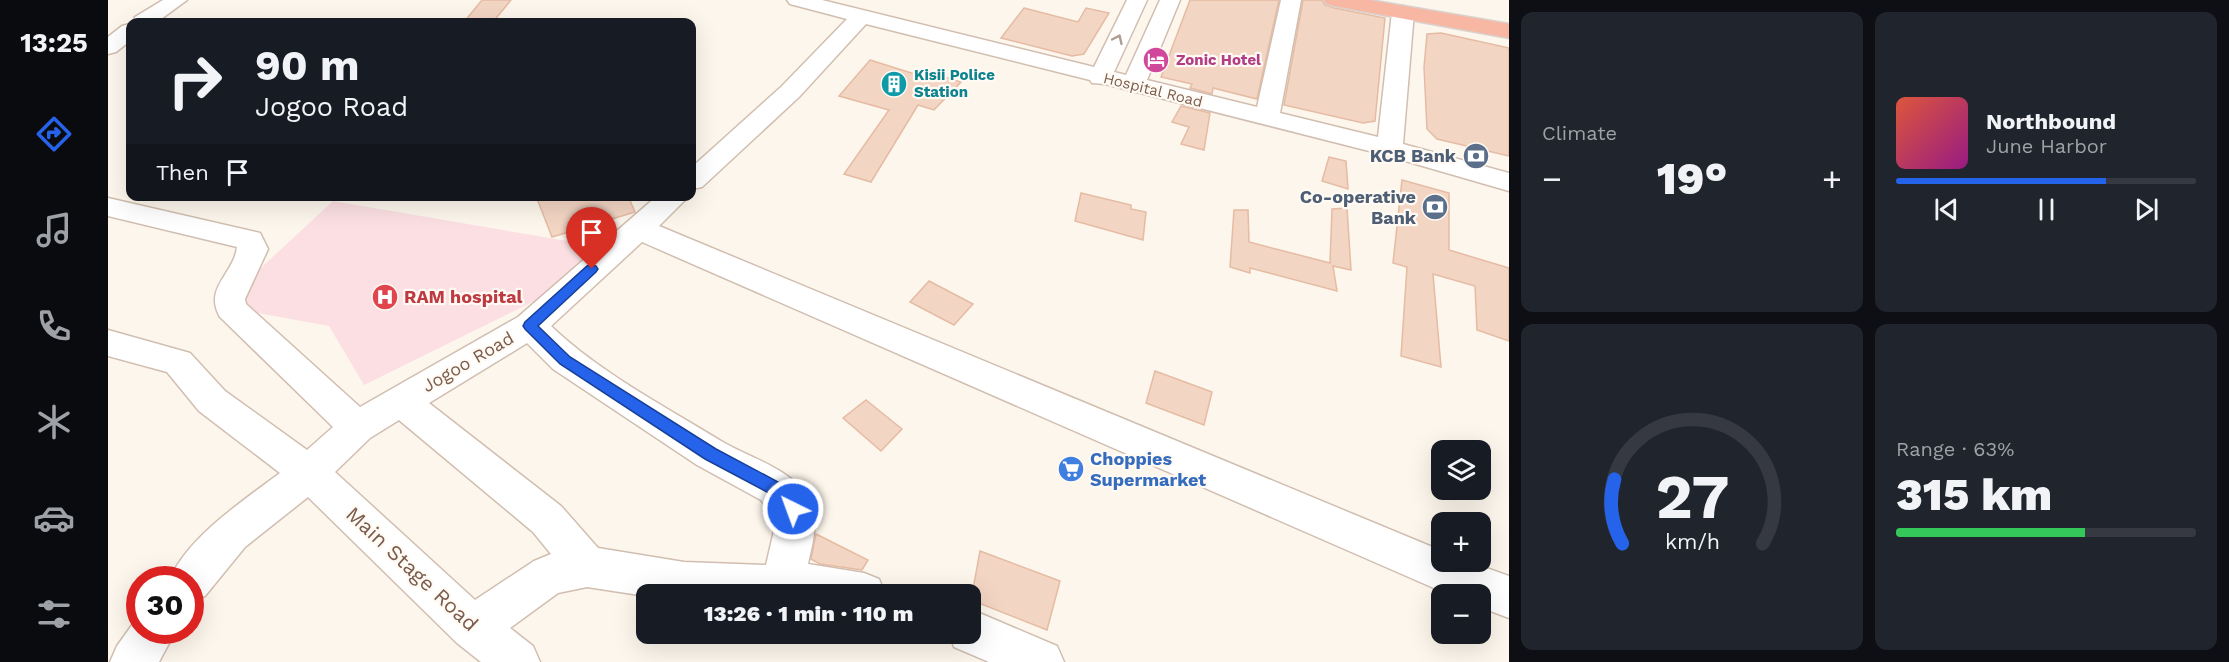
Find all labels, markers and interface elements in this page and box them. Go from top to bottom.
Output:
text: 13:25 [20,27,88,59]
one-way arrow [1111,34,1123,45]
text: 90 m [255,41,359,90]
icon: right [156,42,234,120]
hotel icon: Zonic Hotel [1141,45,1171,75]
place label: Zonic Hotel [1176,51,1261,69]
place label: Kisii Police Station [914,66,995,101]
building icon: Kisii Police Station [879,69,909,99]
street label: Hospital Road [1101,69,1205,111]
text: Jogoo Road [255,91,408,123]
text: Northbound [1986,109,2116,134]
icon: directions [33,113,75,155]
text: Climate [1542,121,1617,145]
text: June Harbor [1986,134,2107,158]
bank icon: KCB Bank [1461,141,1491,171]
place label: KCB Bank [1370,145,1457,166]
text: 19° [1657,152,1727,205]
icon: arrive [221,156,254,189]
text: − [1542,159,1562,198]
text: + [1822,159,1842,198]
text: Then [156,160,209,185]
place label: Co-operative Bank [1300,186,1417,228]
bank icon: Co-operative Bank [1420,192,1450,222]
icon: previous [1930,193,1963,226]
icon: pause [2030,193,2063,226]
icon: next [2130,193,2163,226]
pin [566,207,617,269]
icon: music [33,209,75,251]
icon: arrive [575,216,608,249]
hospital icon: RAM hospital [370,282,400,312]
place label: RAM hospital [404,286,523,307]
icon: phone [33,305,75,347]
street label: Jogoo Road [418,327,517,396]
icon: climate [33,401,75,443]
text: Range · 63% [1896,437,2014,461]
map controls [1431,440,1491,644]
button: layers [1431,440,1491,500]
place label: Choppies Supermarket [1090,448,1206,490]
supermarket icon: Choppies Supermarket [1056,454,1086,484]
text: 27 [1655,460,1729,533]
text: 315 km [1896,468,2052,521]
position arrow [761,477,825,541]
icon: car [33,497,75,539]
street label: Main Stage Road [341,501,484,636]
button: + [1431,512,1491,572]
text: km/h [1664,529,1720,554]
speed limit sign: 30 [126,566,204,644]
button: − [1431,584,1491,644]
icon: filters [33,593,75,635]
text: 13:26 · 1 min · 110 m [704,601,913,626]

